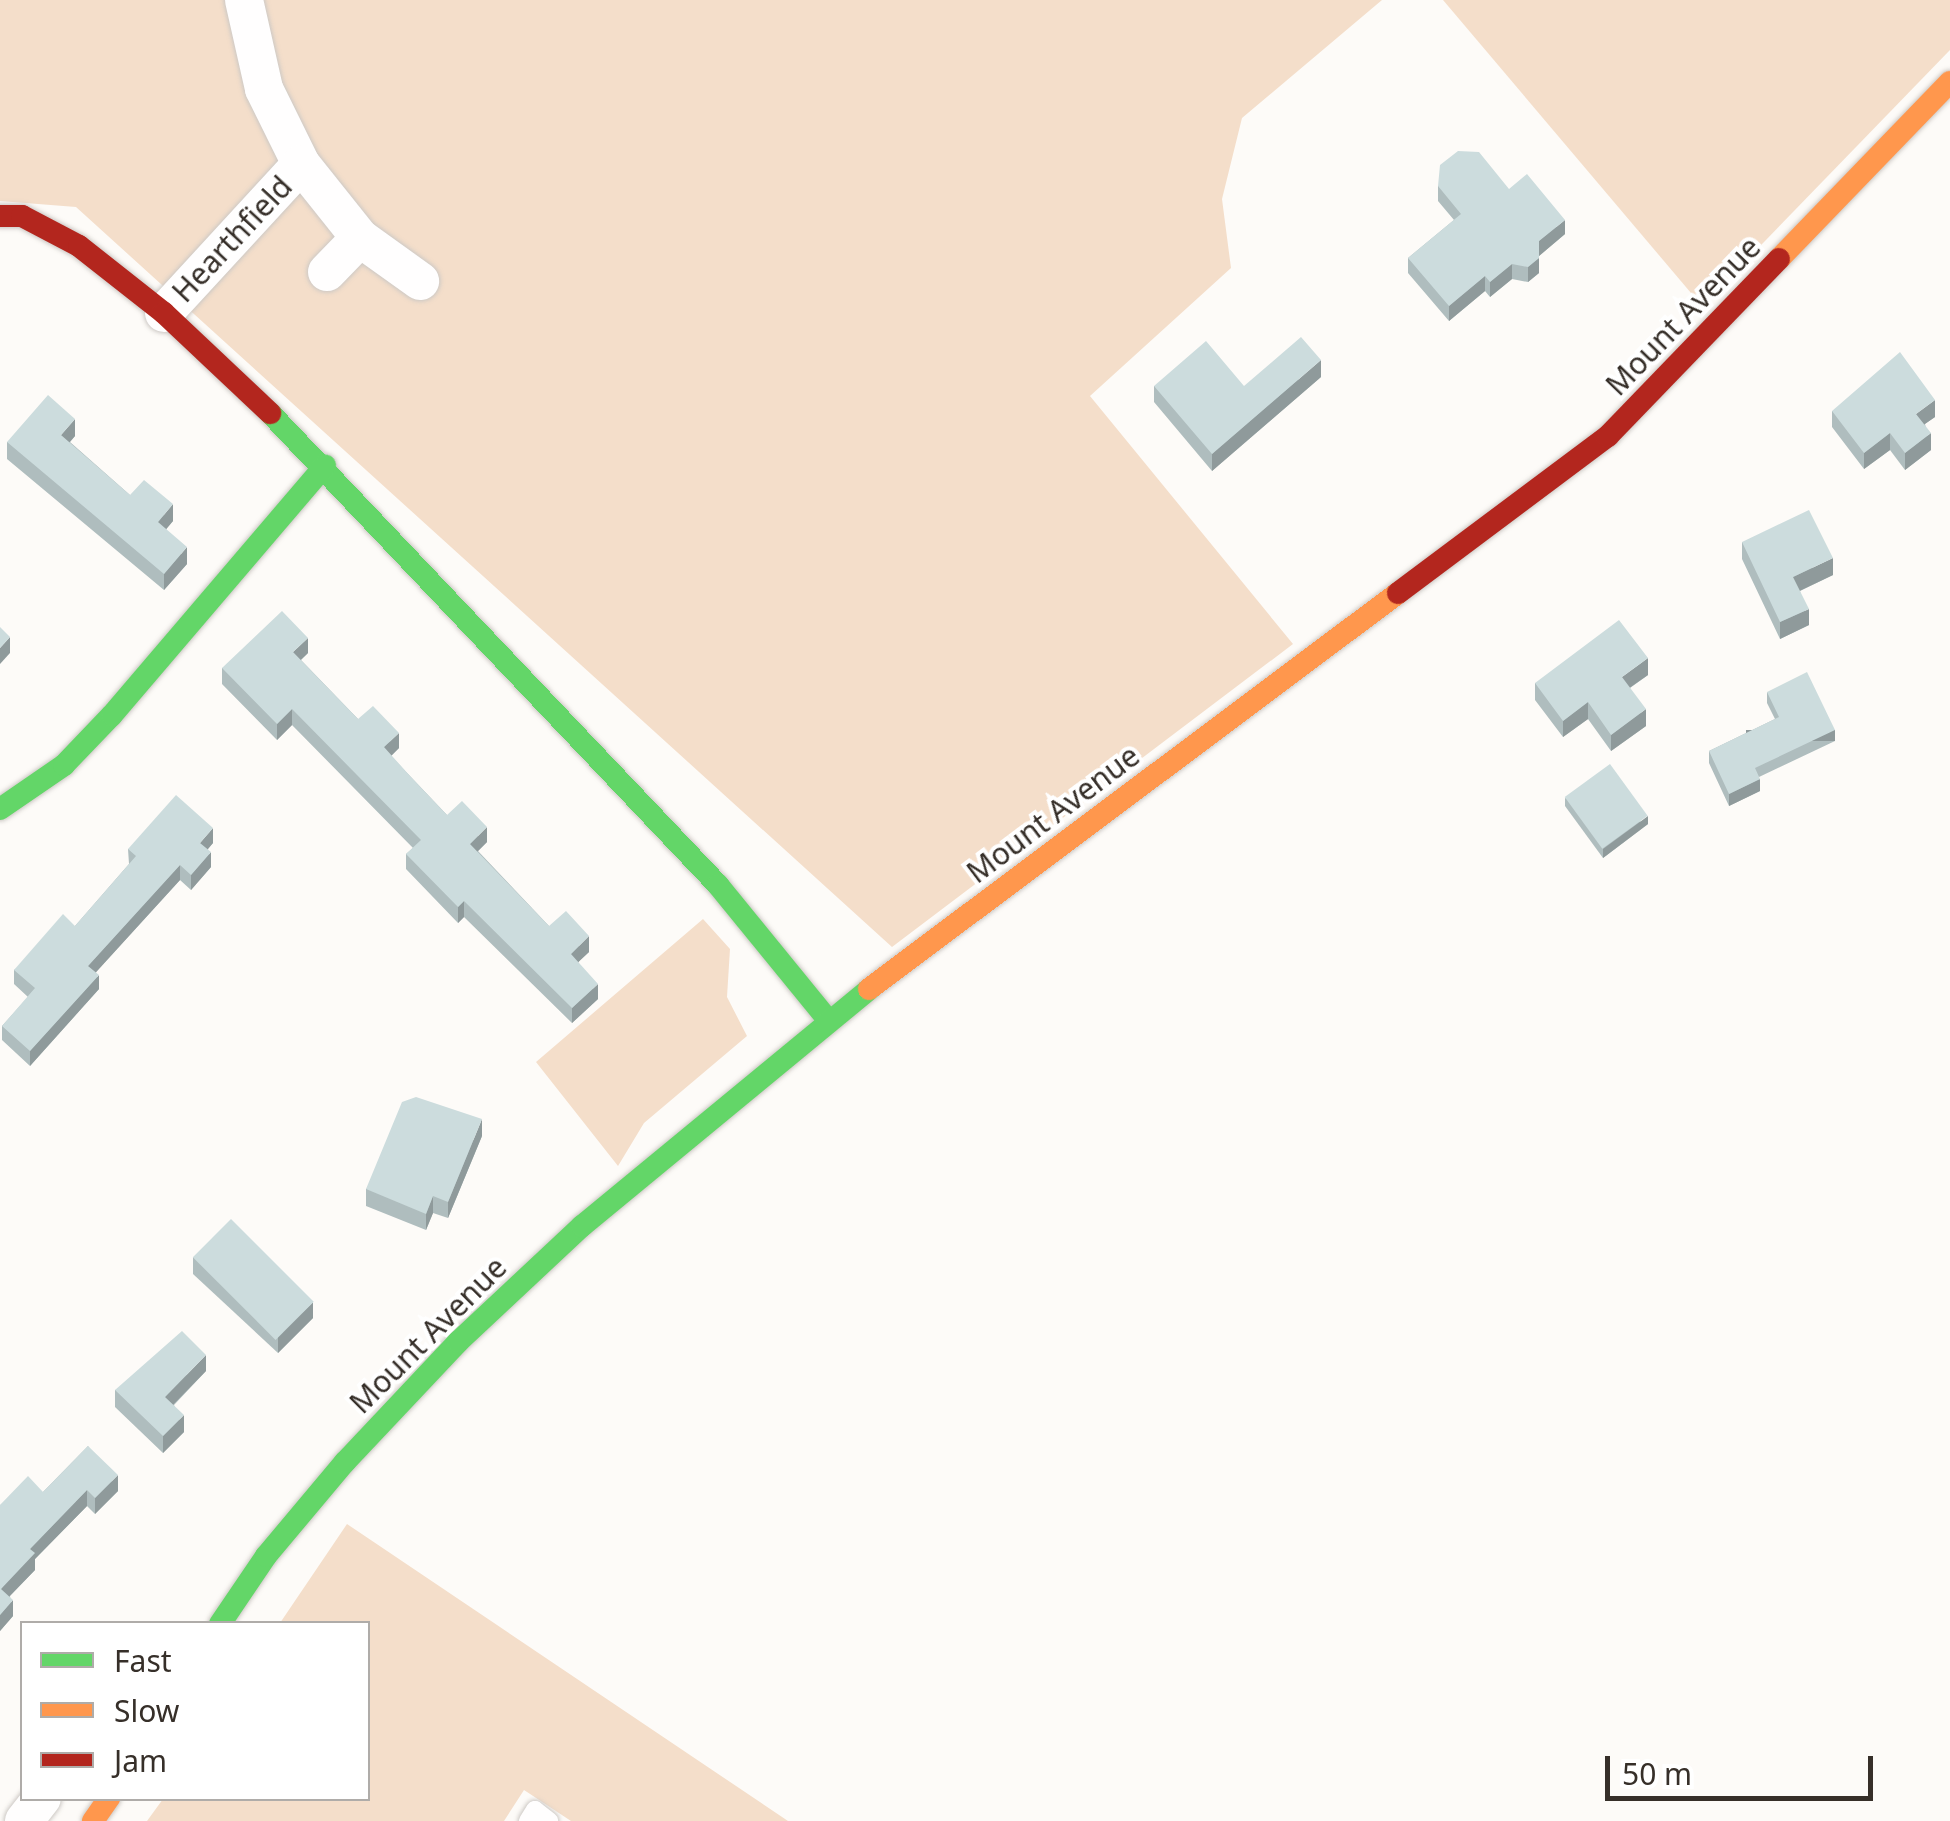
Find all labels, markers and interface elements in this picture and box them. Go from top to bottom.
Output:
street label: Hearthfield [165,169,299,309]
street label: Mount Avenue [1598,229,1768,403]
street label: Mount Avenue [960,738,1146,890]
street label: Mount Avenue [342,1249,514,1421]
legend [20,1621,370,1801]
text: Fast [114,1640,172,1681]
text: Slow [114,1690,179,1731]
scale bar [1610,1736,1878,1798]
text: Jam [114,1740,167,1781]
text: 50 m [1622,1753,1692,1794]

